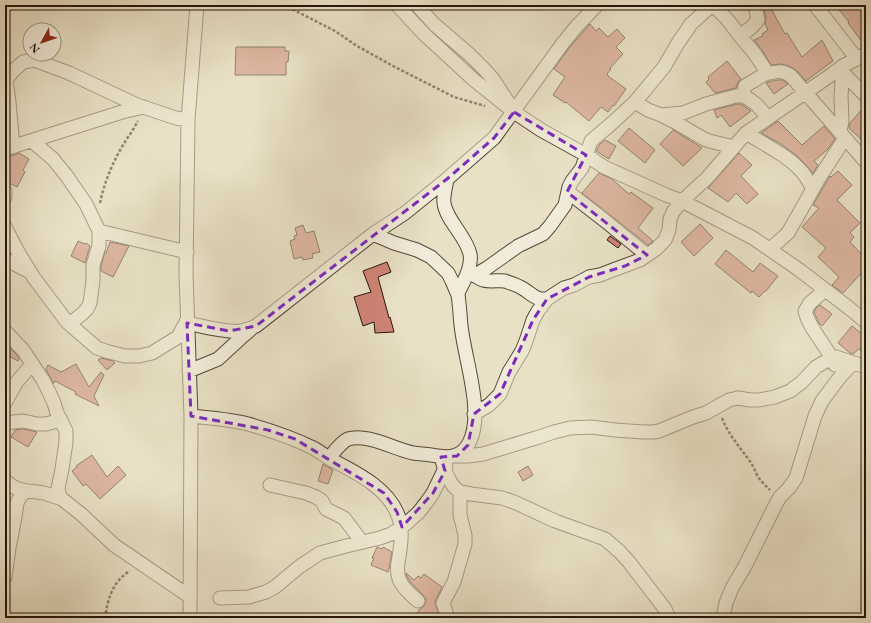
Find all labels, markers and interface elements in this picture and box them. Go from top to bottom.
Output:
north arrow [22,22,62,62]
text: N [26,40,43,56]

